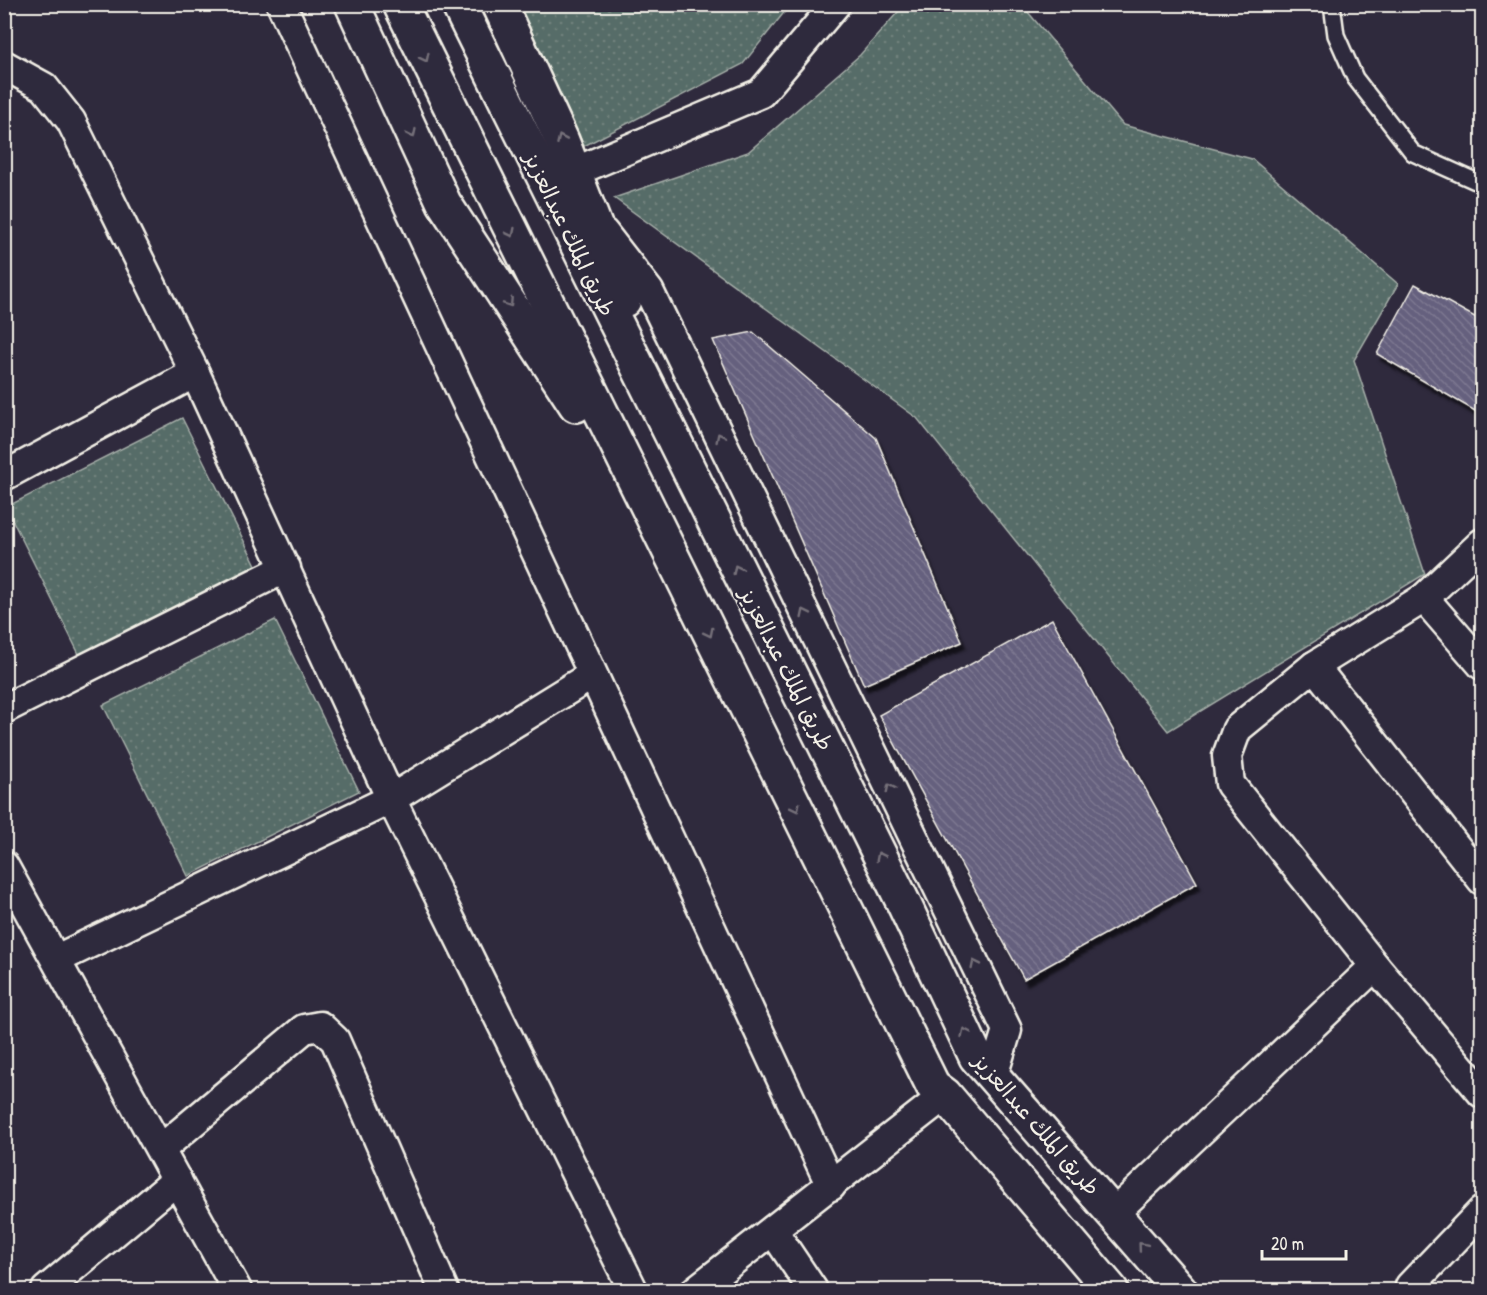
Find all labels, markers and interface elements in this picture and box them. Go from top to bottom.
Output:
one-way arrow [417,51,429,62]
one-way arrow [404,127,416,138]
one-way arrow [556,134,568,145]
street label: طريق الملك عبدالعزيز [516,145,623,321]
one-way arrow [503,226,515,237]
one-way arrow [501,296,512,307]
one-way arrow [715,433,727,444]
one-way arrow [733,565,744,576]
street label: طريق الملك عبدالعزيز [732,580,841,756]
one-way arrow [801,608,812,619]
one-way arrow [701,627,713,638]
one-way arrow [886,784,898,795]
one-way arrow [788,802,800,813]
one-way arrow [876,852,888,863]
one-way arrow [971,959,983,970]
one-way arrow [960,1028,972,1039]
street label: طريق الملك عبدالعزيز [965,1045,1107,1202]
scale bar [1262,1223,1346,1261]
text: 20 m [1271,1231,1304,1256]
one-way arrow [1139,1242,1150,1253]

